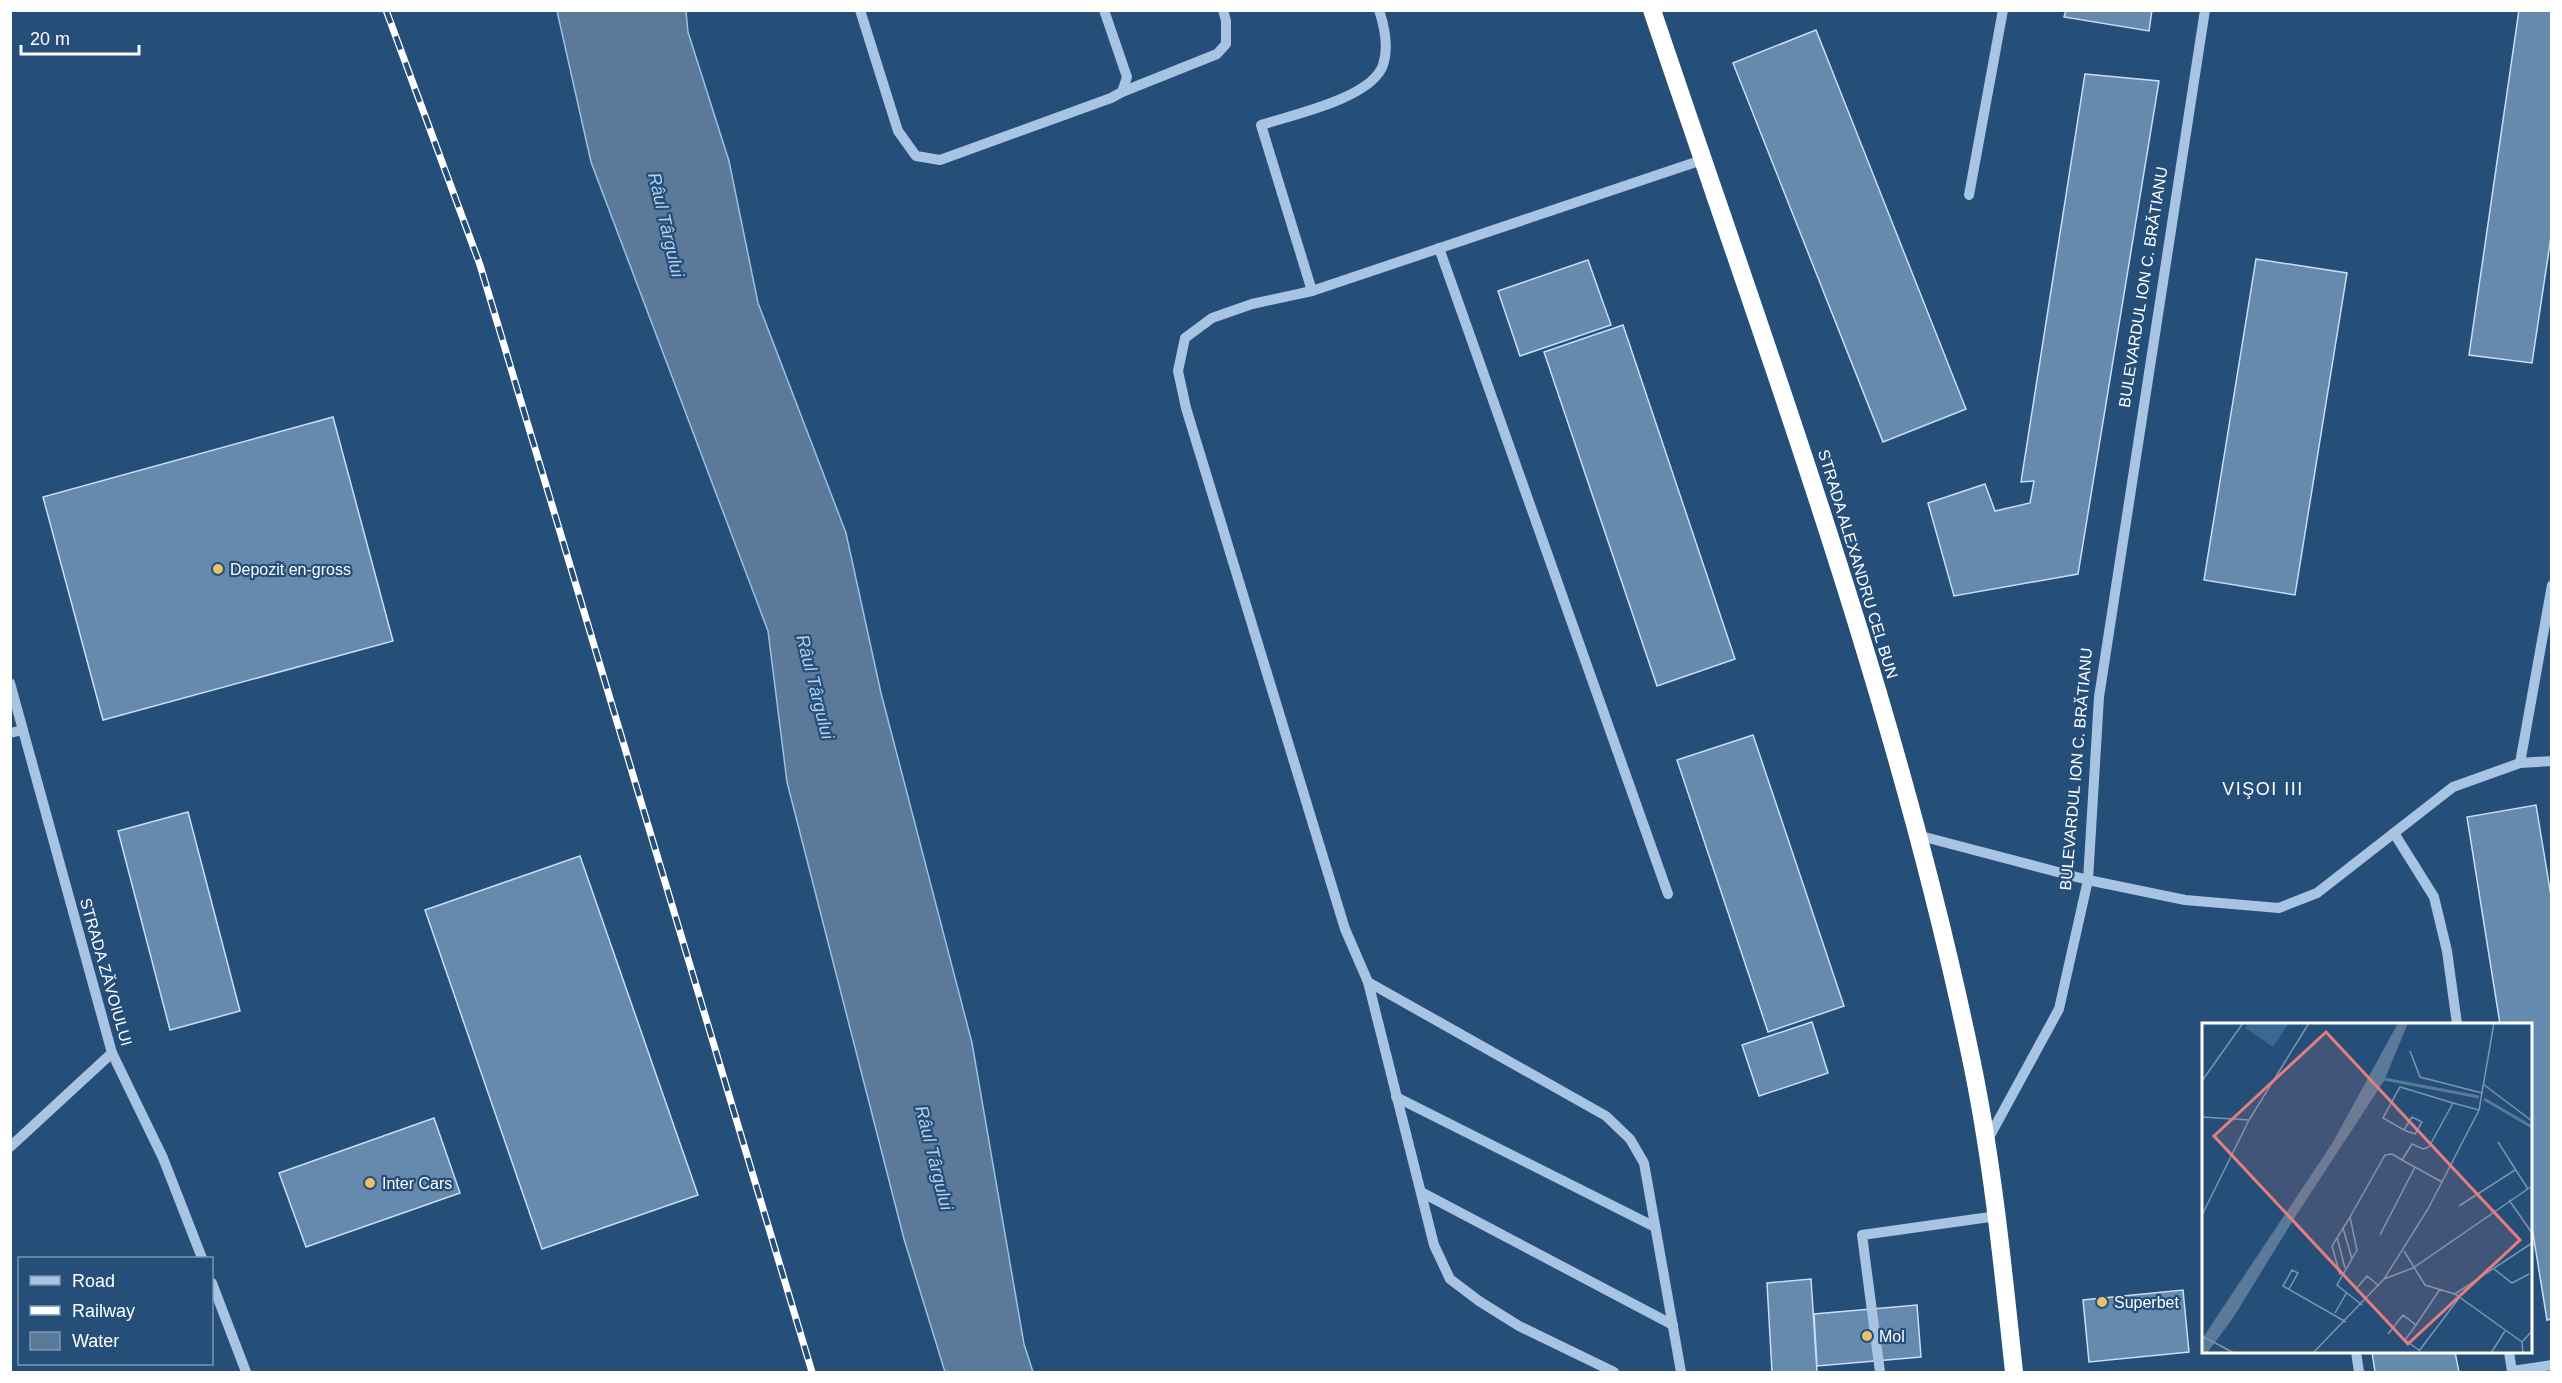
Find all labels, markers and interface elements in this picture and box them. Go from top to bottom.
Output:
scale bar [21,18,140,56]
text: 20 m [30,29,70,49]
street label: BULEVARDUL ION C. BRĂTIANU [2115,165,2170,409]
water label: Râul Târgului [644,171,688,280]
street label: STRADA ALEXANDRU CEL BUN [1815,447,1901,681]
place label: Depozit en-gross [230,561,351,578]
marker: Depozit en-gross [211,562,225,576]
water label: Râul Târgului [792,633,838,742]
street label: BULEVARDUL ION C. BRĂTIANU [2056,647,2095,891]
district label: VIŞOI III [2222,779,2304,799]
street label: STRADA ZĂVOIULUI [77,896,136,1048]
inset map [2202,1023,2532,1353]
water label: Râul Târgului [911,1104,957,1213]
place label: Inter Cars [382,1175,452,1192]
marker: Inter Cars [363,1176,377,1190]
legend [18,1257,213,1365]
text: Road [72,1271,115,1291]
place label: Superbet [2114,1294,2179,1311]
marker: Superbet [2095,1295,2109,1309]
text: Railway [72,1301,135,1321]
place label: Mol [1879,1328,1905,1345]
marker: Mol [1860,1329,1874,1343]
text: Water [72,1331,119,1351]

